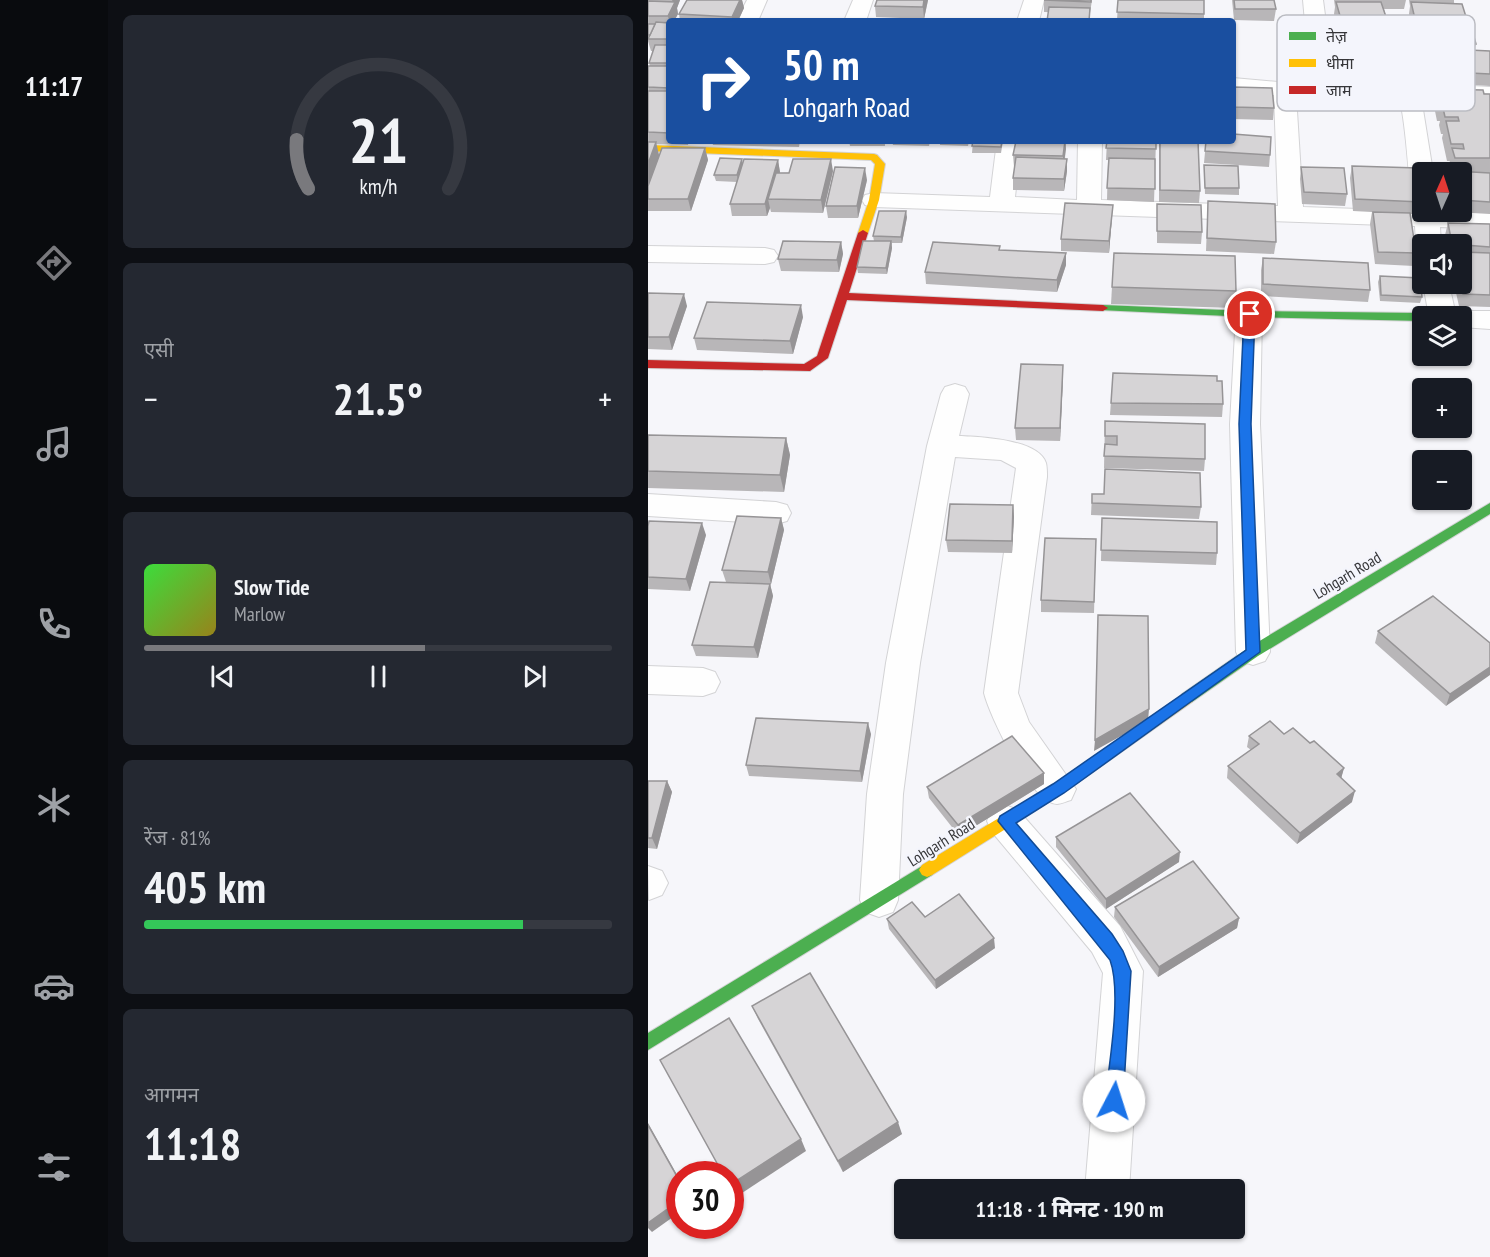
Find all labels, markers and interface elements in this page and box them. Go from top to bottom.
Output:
legend [1277,15,1475,111]
text: तेज़ [1326,26,1348,46]
text: 50 m [783,37,860,92]
icon: right [684,42,762,120]
text: धीमा [1326,53,1355,73]
text: 11:17 [25,69,83,103]
text: जाम [1326,80,1352,100]
text: Lohgarh Road [783,90,910,124]
text: 21 [348,99,408,180]
north arrow [1412,162,1472,222]
map controls [1412,162,1472,510]
text: km/h [359,172,397,200]
button: sound [1412,234,1472,294]
icon: directions [33,242,75,284]
pin [1224,288,1275,339]
icon: arrive [1233,297,1266,330]
button: layers [1412,306,1472,366]
text: एसी [144,337,174,363]
text: 21.5° [333,369,423,427]
text: − [144,377,158,420]
text: + [598,377,612,420]
button: + [1412,378,1472,438]
icon: music [33,423,75,465]
button: − [1412,450,1472,510]
street label: Lohgarh Road [1310,547,1384,603]
text: Slow Tide [234,573,310,601]
text: Marlow [234,601,285,627]
icon: phone [33,603,75,645]
icon: previous [206,660,239,693]
icon: pause [362,660,395,693]
icon: next [518,660,551,693]
icon: climate [33,784,75,826]
street label: Lohgarh Road [904,814,978,870]
text: रेंज · 81% [144,825,211,851]
text: 405 km [144,857,266,915]
icon: car [33,965,75,1007]
position arrow [1082,1069,1146,1133]
text: आगमन [144,1082,199,1108]
text: 11:18 [144,1114,241,1172]
icon: filters [33,1146,75,1188]
speed limit sign: 30 [666,1161,744,1239]
text: 11:18 · 1 मिनट · 190 m [976,1195,1164,1223]

